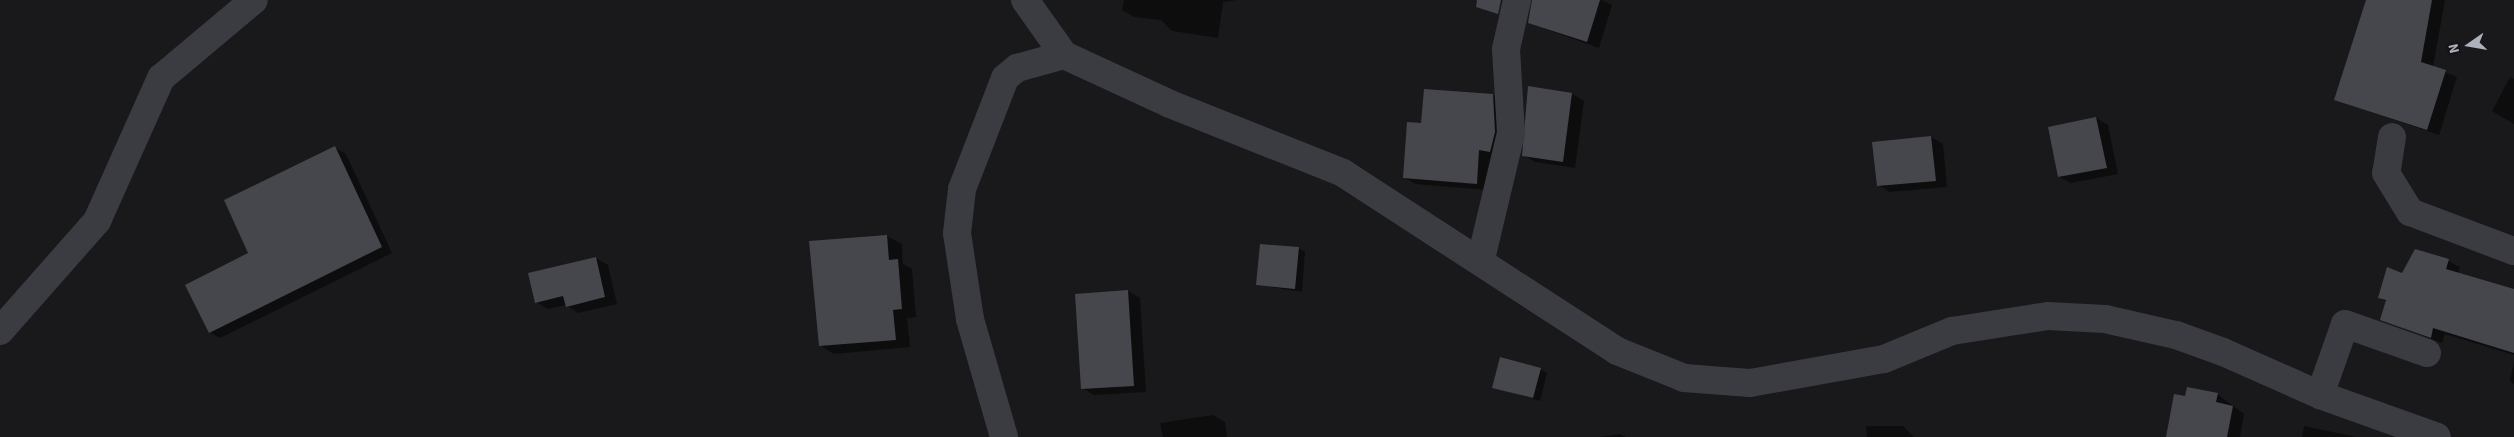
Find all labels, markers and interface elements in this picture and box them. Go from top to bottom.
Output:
north arrow [2444,20,2494,70]
text: N [2444,42,2465,55]

